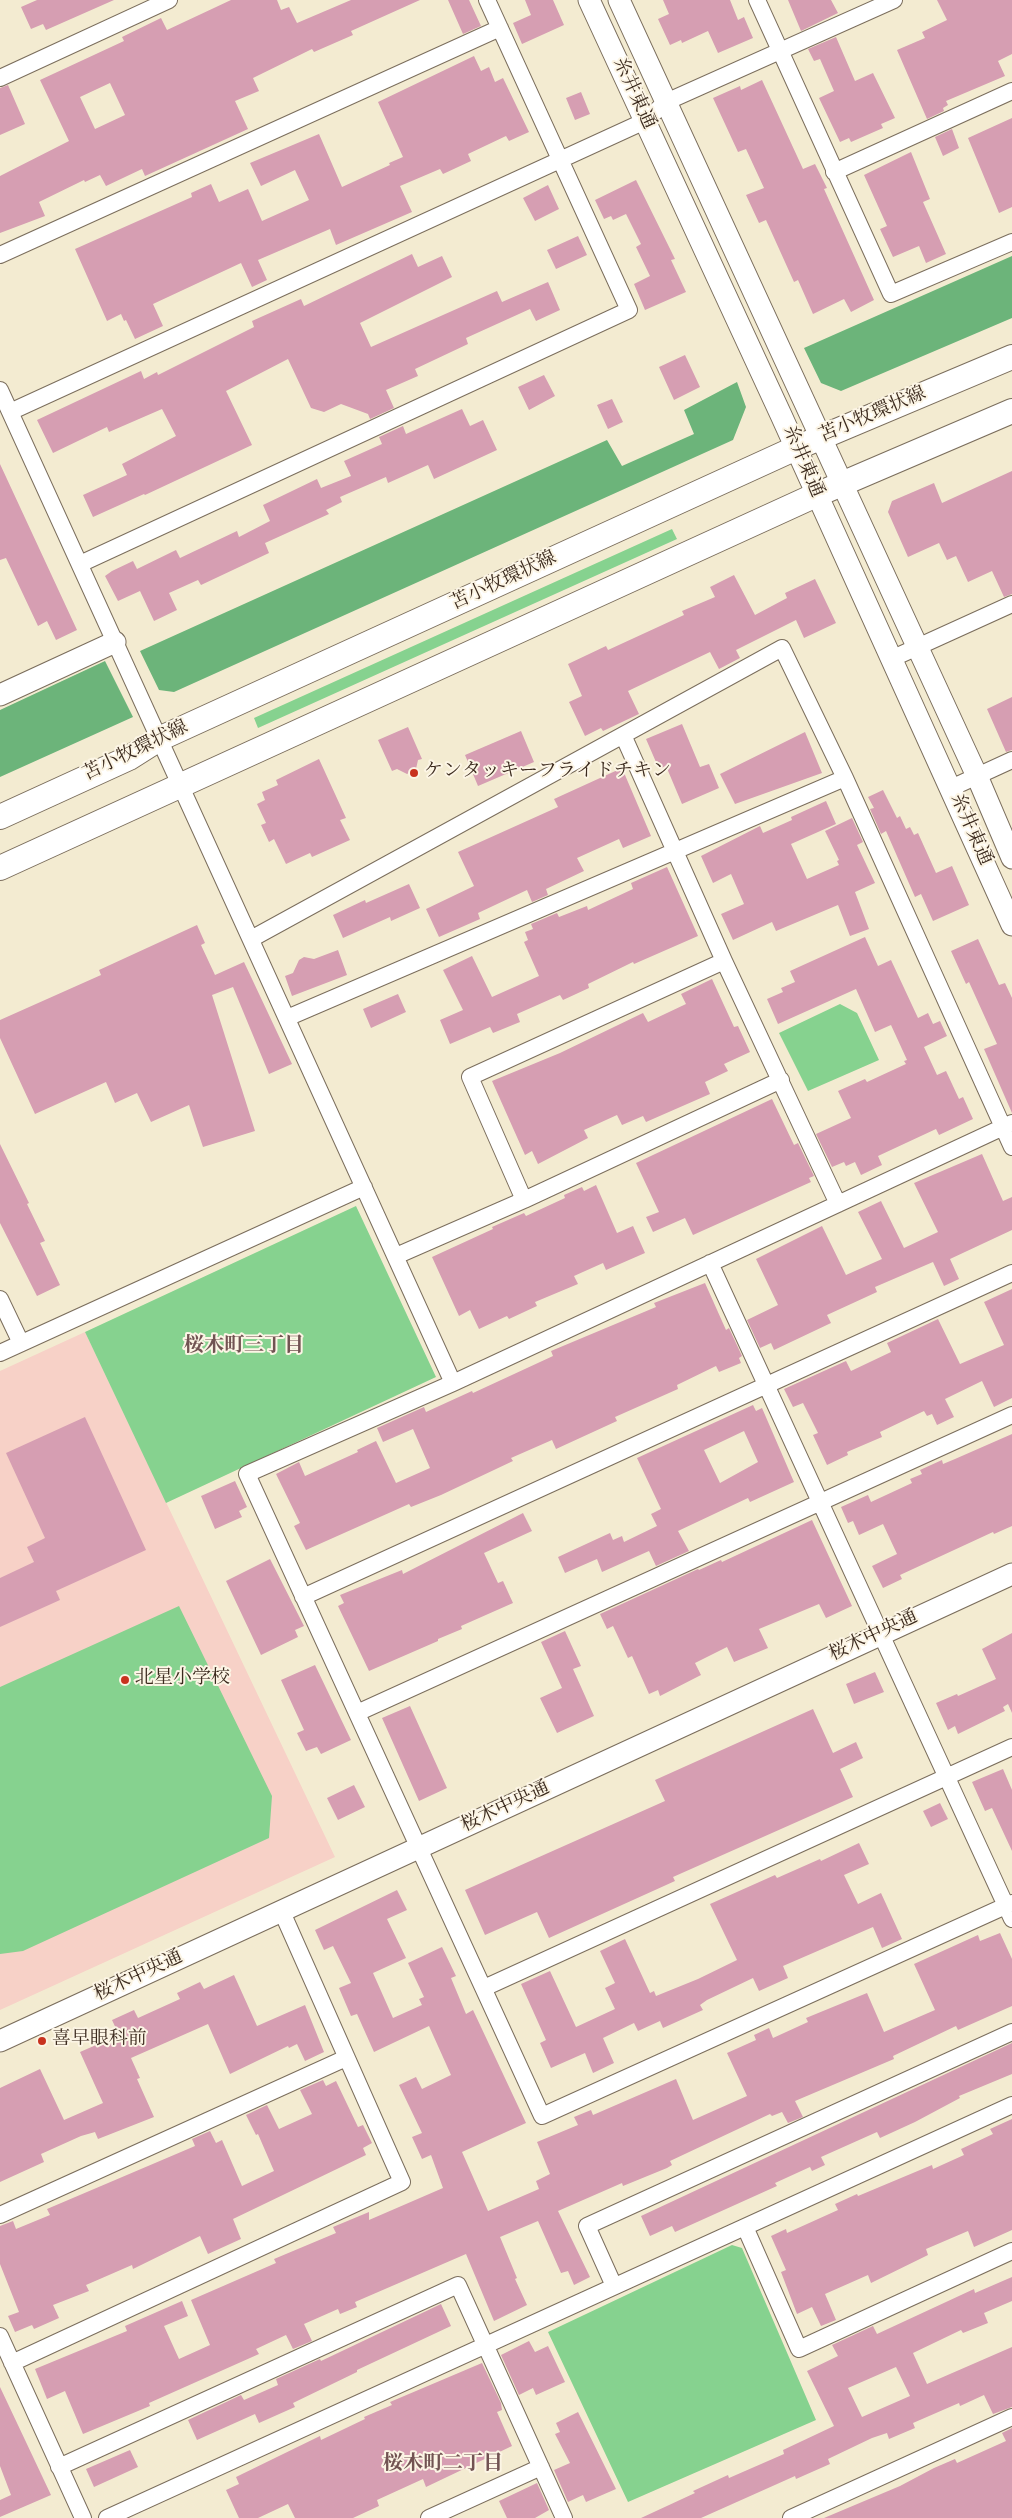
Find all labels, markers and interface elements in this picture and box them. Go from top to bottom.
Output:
street label: 糸井東通 [607,55,659,133]
street label: 苫小牧環状線 [816,383,930,449]
street label: 糸井東通 [777,423,827,501]
street label: 苫小牧環状線 [448,548,560,616]
street label: 苫小牧環状線 [80,717,192,787]
place label: ケンタッキーフライドチキン [424,762,671,784]
marker: ケンタッキーフライドチキン [408,767,420,779]
street label: 糸井東通 [944,791,996,869]
district label: 桜木町三丁目 [184,1335,304,1359]
street label: 桜木中央通 [826,1607,922,1667]
place label: 北星小学校 [135,1669,230,1691]
marker: 北星小学校 [119,1674,131,1686]
street label: 桜木中央通 [458,1778,554,1838]
street label: 桜木中央通 [91,1947,187,2007]
place label: 喜早眼科前 [52,2030,147,2052]
marker: 喜早眼科前 [36,2035,48,2047]
district label: 桜木町二丁目 [383,2453,503,2477]

